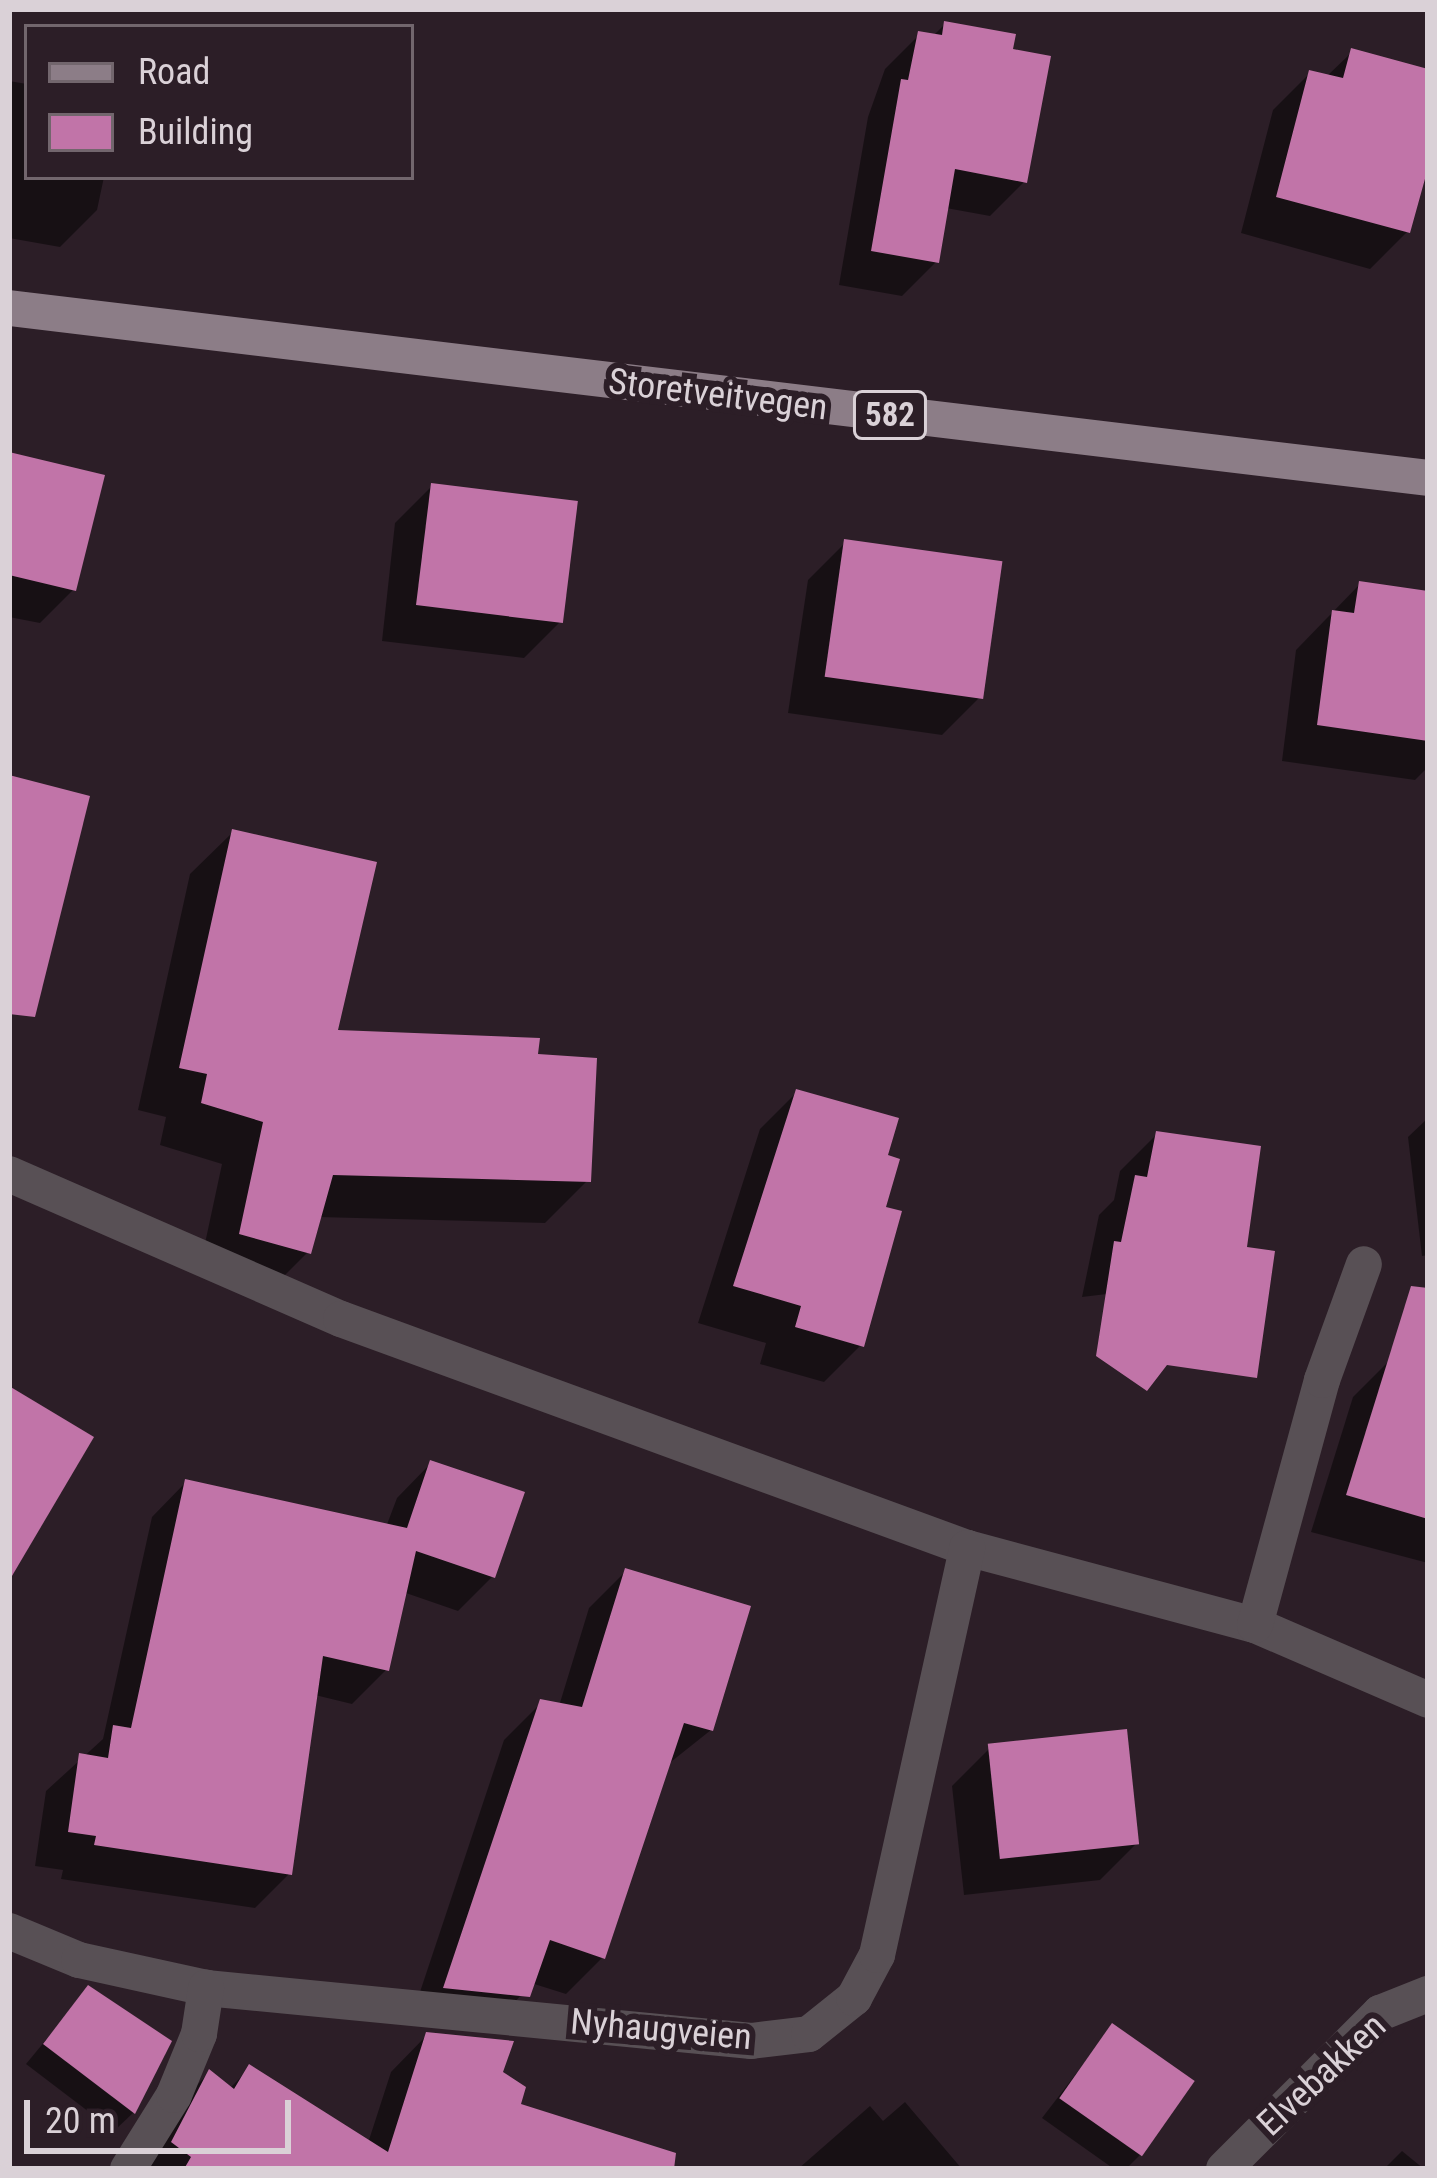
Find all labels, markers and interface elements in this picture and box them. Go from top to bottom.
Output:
legend [24,24,414,180]
text: Road [138,51,210,93]
text: Building [138,111,253,153]
street label: Storetveitvegen [606,360,830,430]
road number: 582 [851,388,929,442]
street label: Nyhaugveien [569,2001,753,2059]
street label: Elvebakken [1249,2005,1395,2145]
scale bar [30,2076,297,2150]
text: 20 m [45,2100,116,2142]

